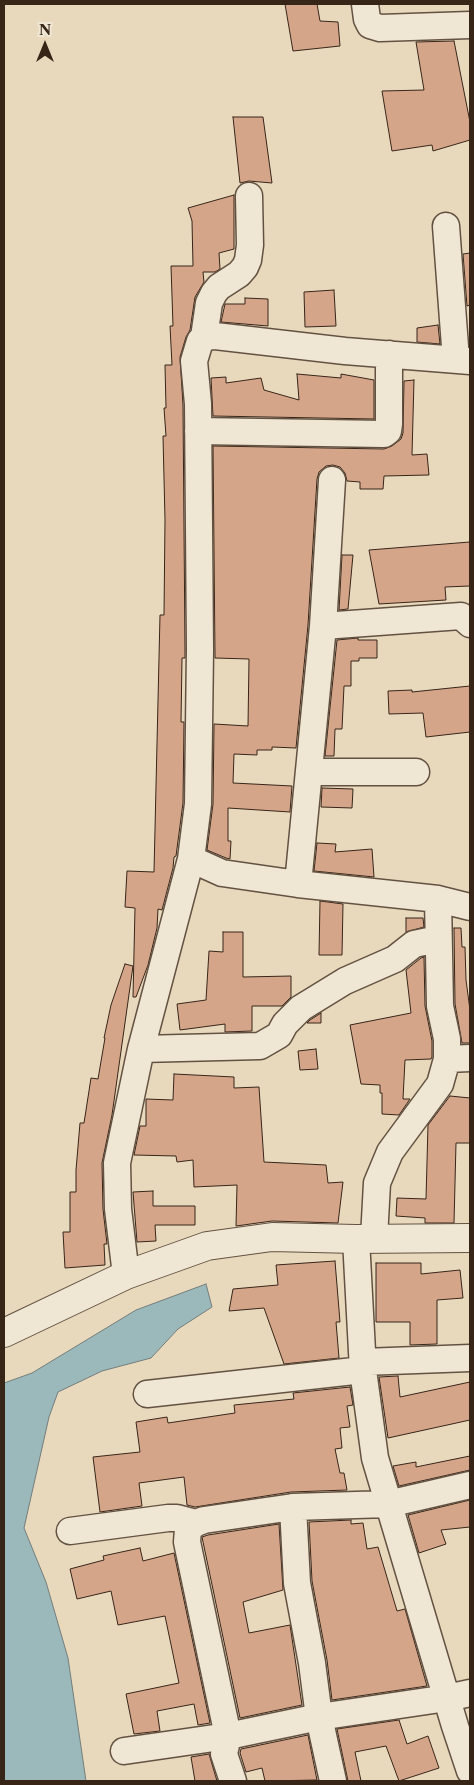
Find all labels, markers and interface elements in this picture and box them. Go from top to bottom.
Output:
north arrow [20,20,70,70]
text: N [39,21,51,39]

